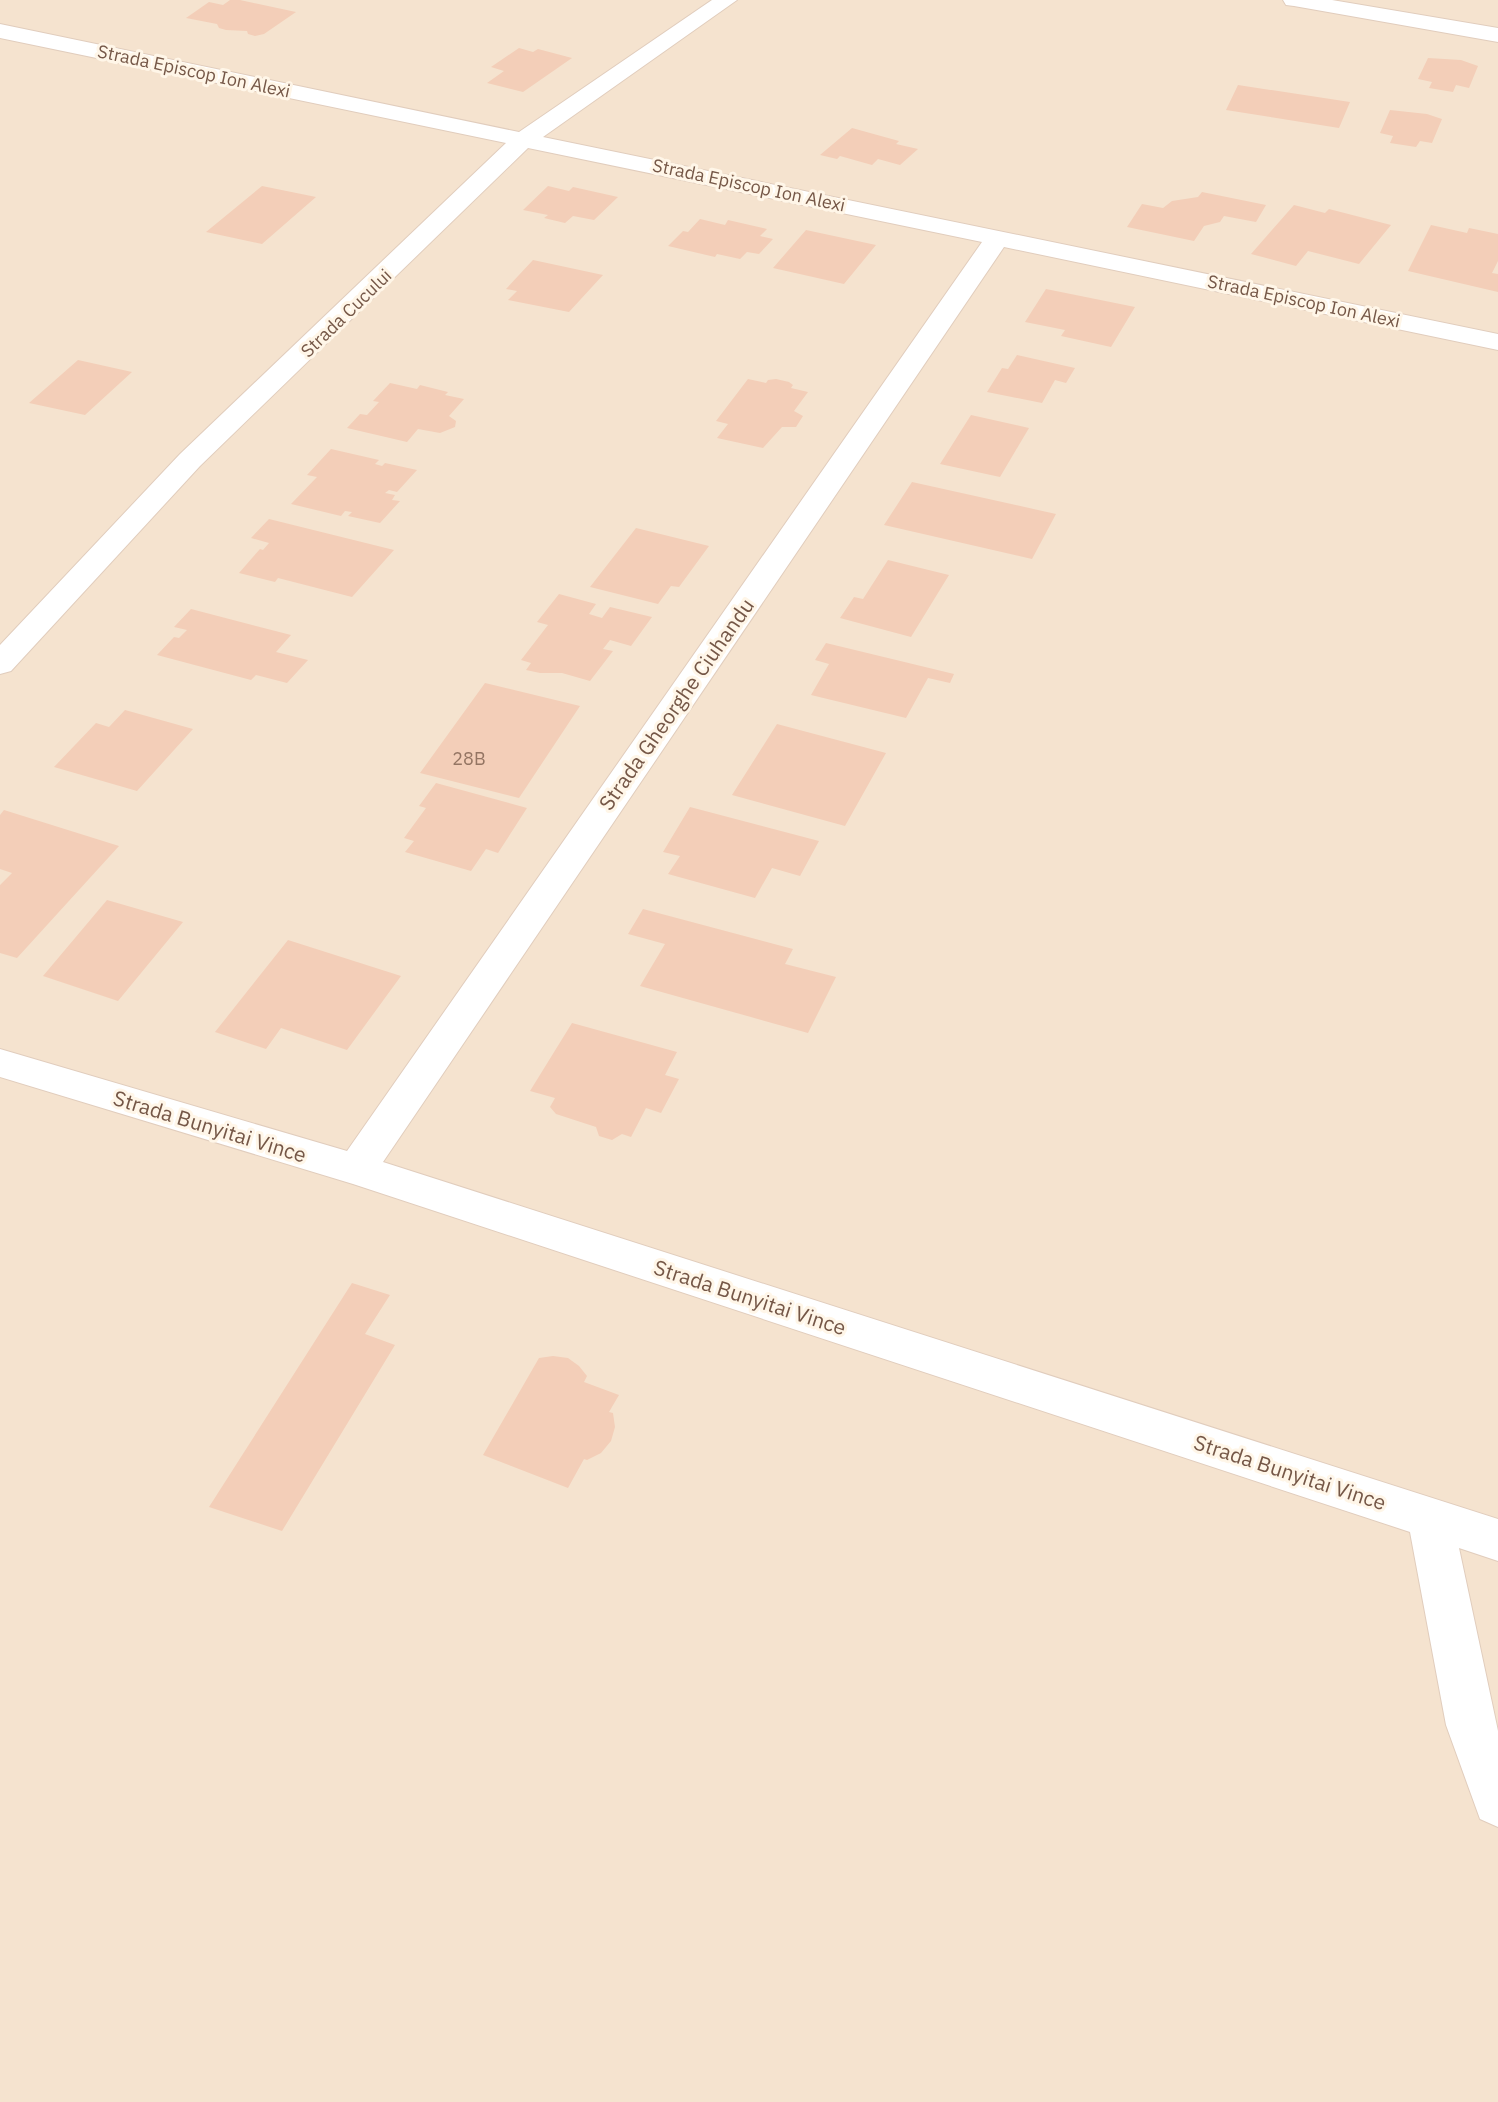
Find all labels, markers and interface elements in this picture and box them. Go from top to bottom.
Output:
street label: Strada Episcop Ion Alexi [95,39,293,103]
street label: Strada Episcop Ion Alexi [650,153,848,217]
street label: Strada Cucului [296,264,396,362]
street label: Strada Episcop Ion Alexi [1205,269,1403,333]
street label: Strada Gheorghe Ciuhandu [592,592,760,816]
house number: 28B [452,747,486,770]
street label: Strada Bunyitai Vince [110,1083,310,1169]
street label: Strada Bunyitai Vince [650,1253,850,1341]
street label: Strada Bunyitai Vince [1190,1428,1390,1516]

